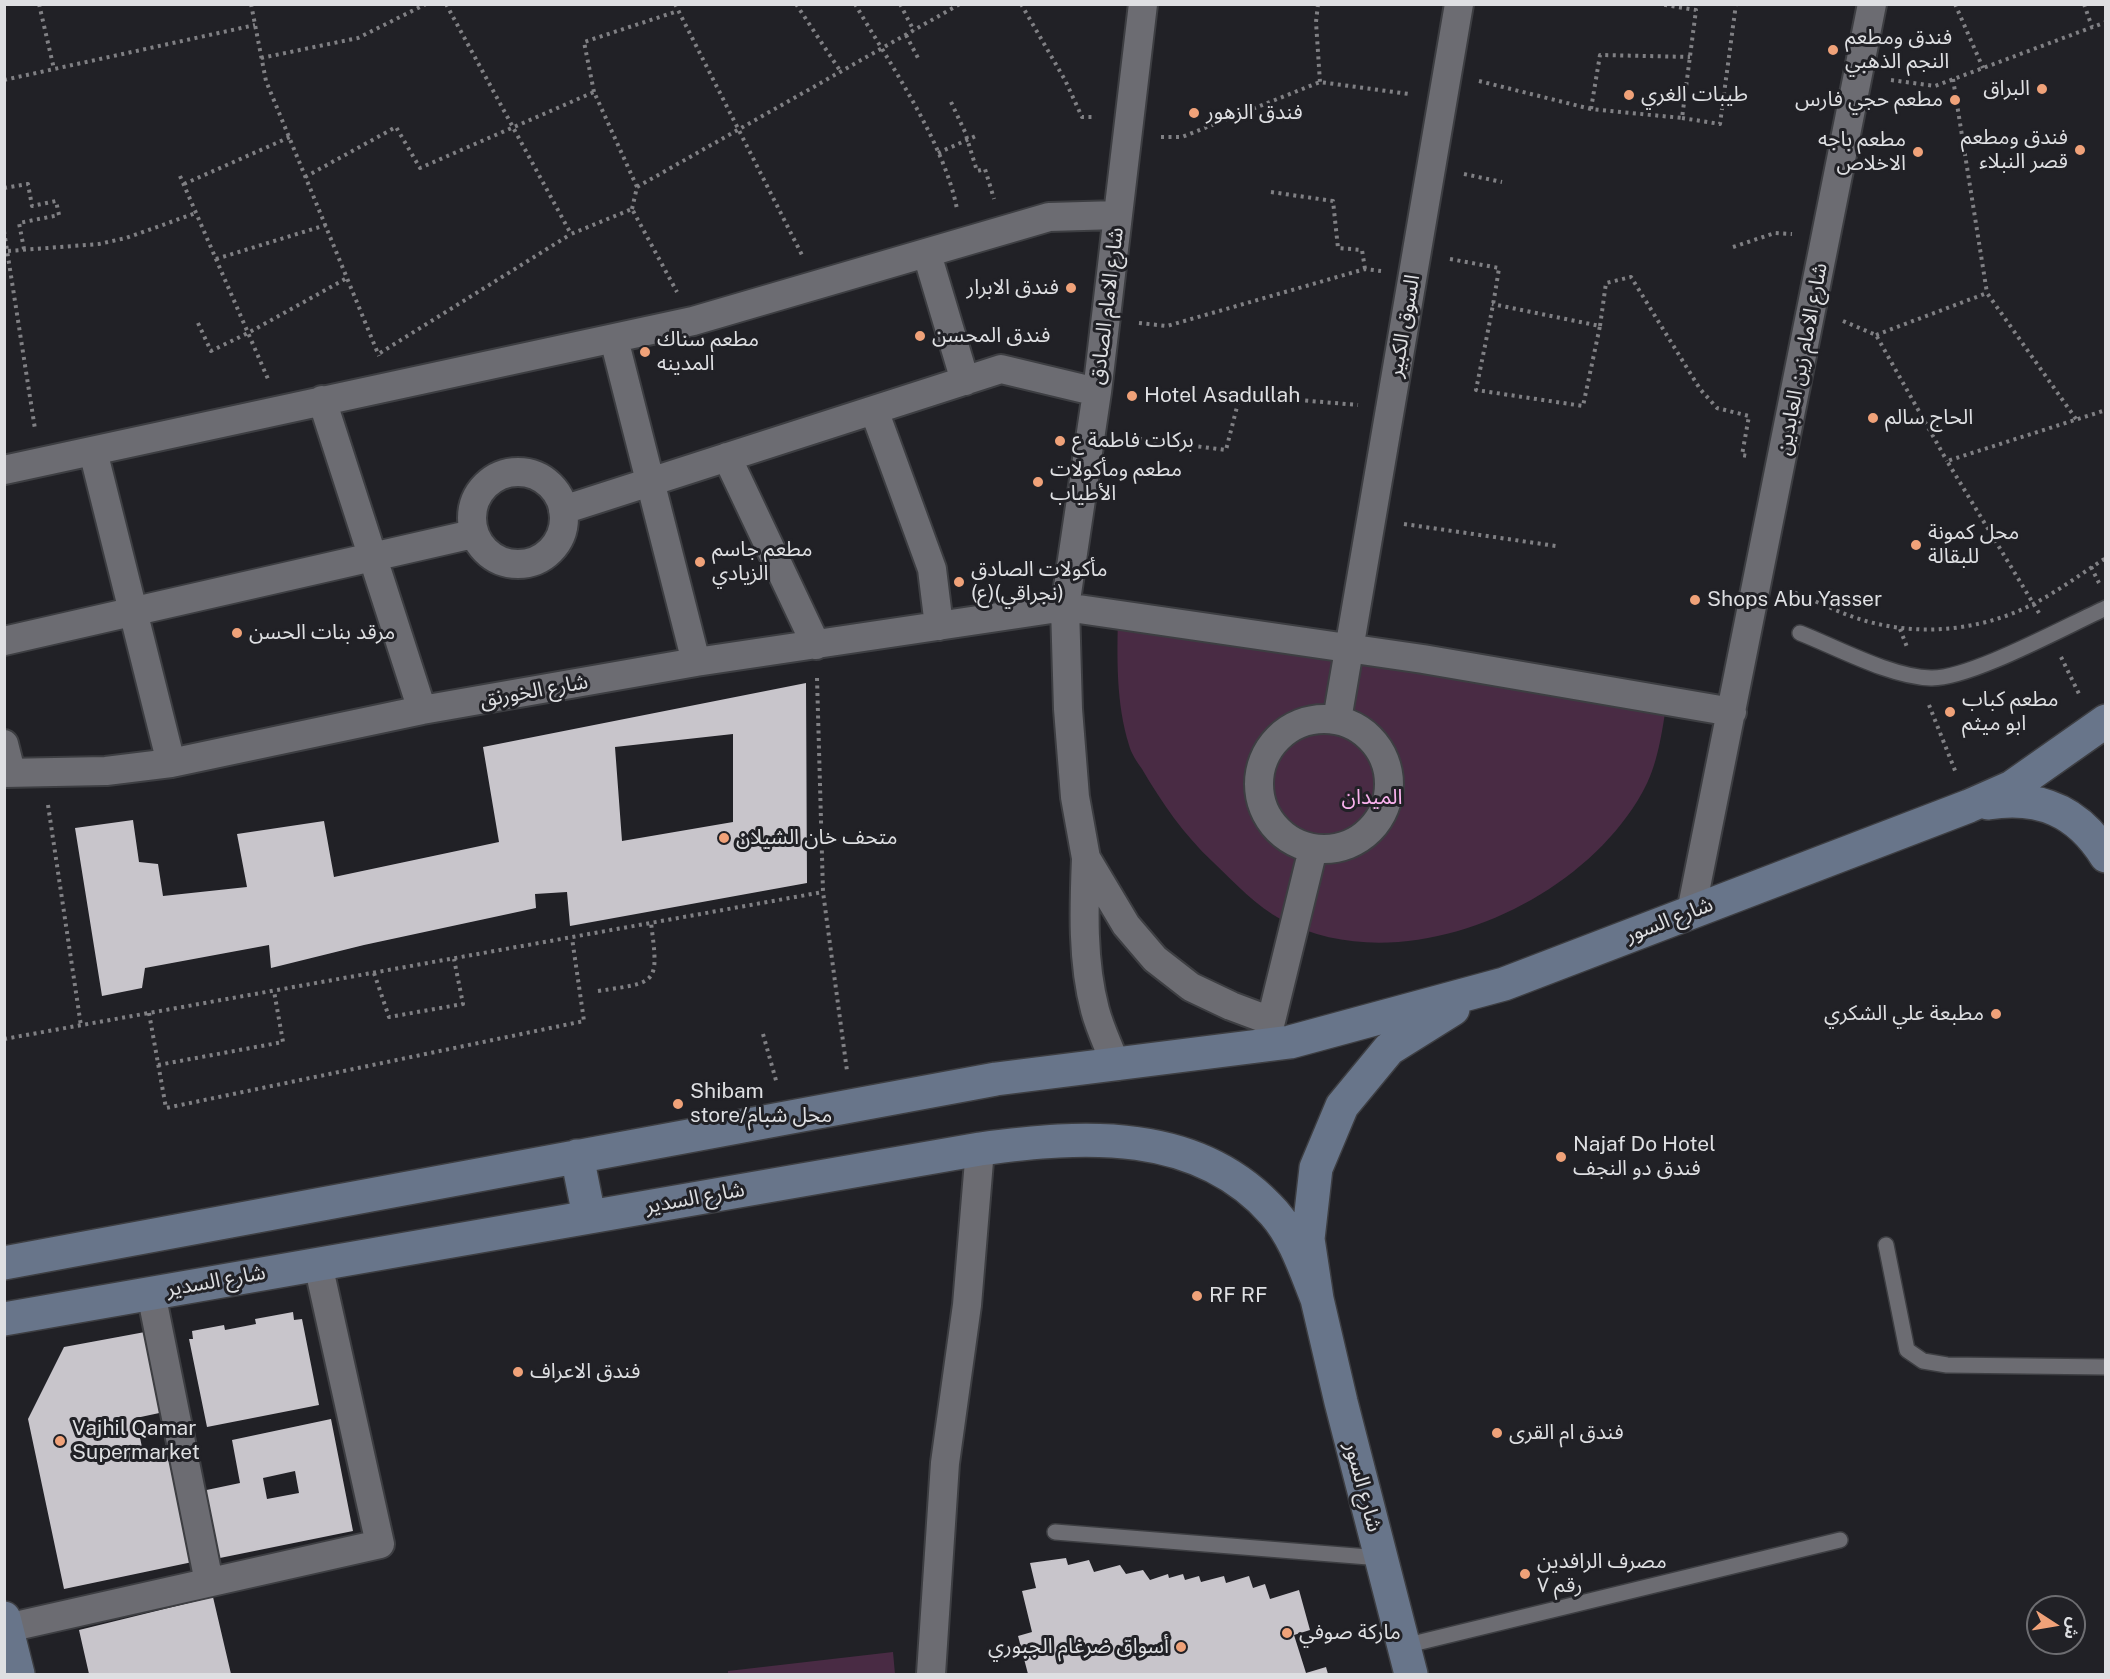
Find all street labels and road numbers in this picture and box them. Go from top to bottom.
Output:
street label: شارع الامام الصادق [1085,226,1129,386]
street label: شارع الامام زين العابدين [1771,261,1833,457]
street label: السوق الكبير [1383,273,1425,379]
street label: شارع الخورنق [478,669,590,713]
street label: شارع السور [1622,892,1716,948]
street label: شارع السدير [644,1177,746,1219]
street label: شارع السدير [165,1260,267,1302]
street label: شارع السور [1339,1439,1387,1535]

